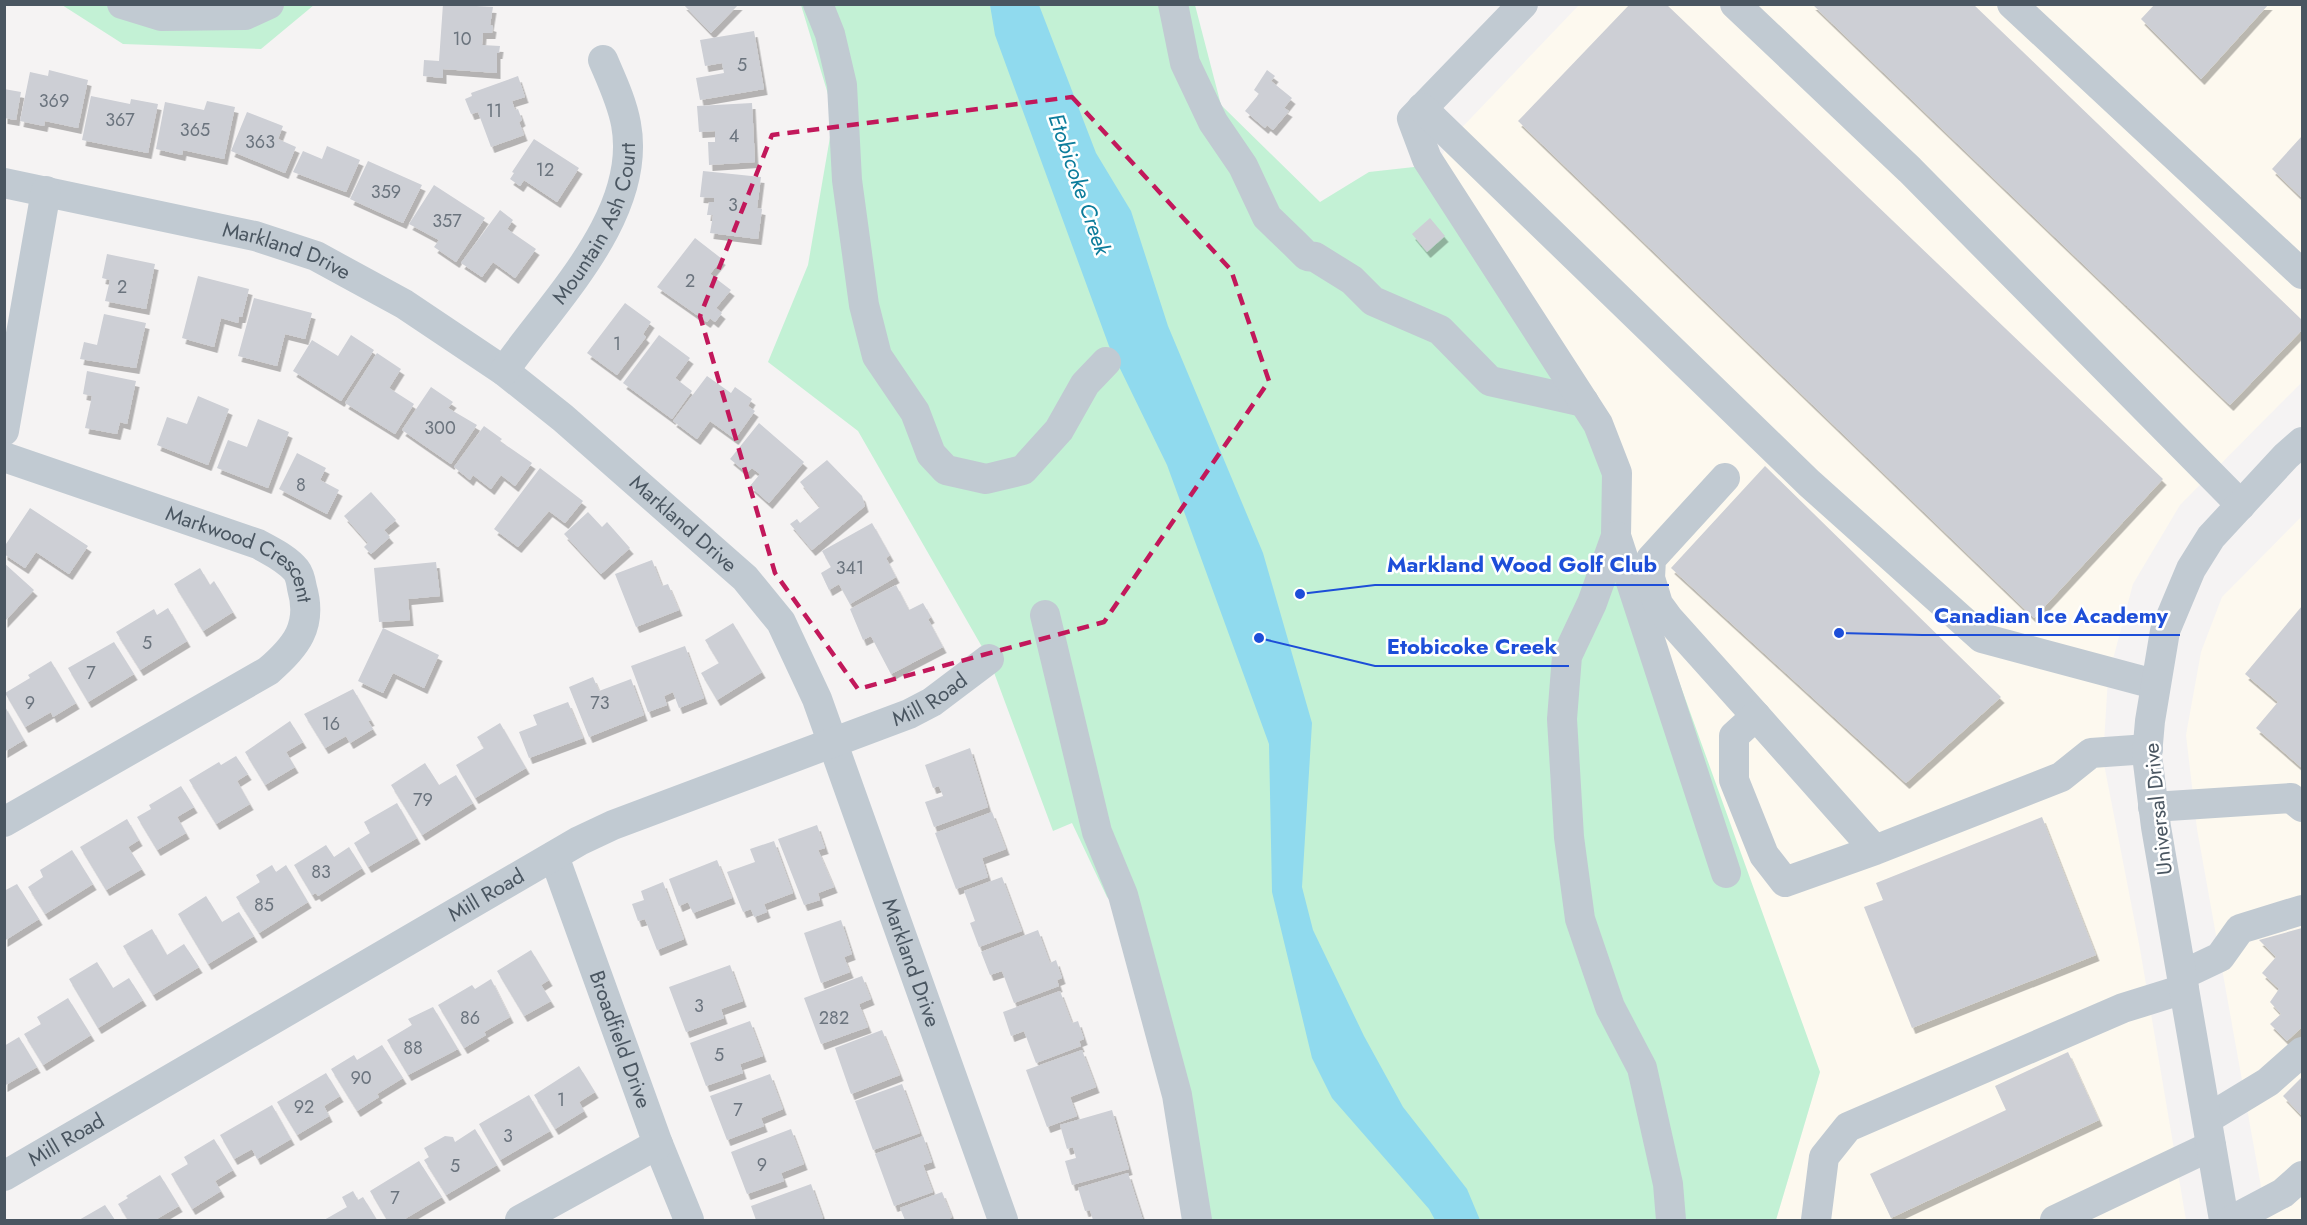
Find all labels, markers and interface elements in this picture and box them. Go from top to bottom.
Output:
house number: 10 [453,26,472,52]
house number: 5 [737,52,747,78]
house number: 369 [39,88,69,114]
house number: 11 [486,98,502,124]
house number: 367 [105,107,135,133]
water label: Etobicoke Creek [1041,109,1120,261]
house number: 365 [180,117,210,143]
house number: 4 [729,123,739,149]
house number: 363 [245,129,275,155]
street label: Mountain Ash Court [545,143,643,311]
house number: 12 [536,157,554,183]
house number: 359 [371,179,401,205]
house number: 3 [728,192,738,218]
house number: 357 [432,208,462,234]
street label: Markland Drive [220,215,356,287]
house number: 2 [685,268,695,294]
house number: 2 [117,274,127,300]
house number: 1 [613,331,621,357]
house number: 300 [424,415,456,441]
street label: Markland Drive [623,468,744,580]
house number: 8 [296,472,306,498]
street label: Markwood Crescent [162,498,320,604]
callout: Markland Wood Golf Club [1375,545,1669,585]
text: Markland Wood Golf Club [1387,548,1657,580]
house number: 341 [836,555,864,581]
callout: Canadian Ice Academy [1922,595,2180,635]
text: Canadian Ice Academy [1934,599,2169,631]
callout: Etobicoke Creek [1375,626,1569,666]
house number: 5 [142,630,152,656]
text: Etobicoke Creek [1387,630,1557,662]
house number: 7 [86,660,96,686]
street label: Mill Road [888,665,974,734]
house number: 9 [25,690,35,716]
house number: 73 [590,690,610,716]
house number: 16 [322,711,340,737]
street label: Universal Drive [2136,741,2180,877]
house number: 79 [413,787,433,813]
house number: 83 [311,859,331,885]
street label: Mill Road [442,861,530,929]
house number: 85 [254,892,274,918]
street label: Markland Drive [874,894,948,1031]
street label: Broadfield Drive [582,966,659,1113]
house number: 3 [694,993,704,1019]
house number: 86 [460,1005,480,1031]
house number: 282 [819,1005,849,1031]
house number: 88 [403,1035,423,1061]
house number: 5 [714,1042,724,1068]
house number: 90 [350,1065,372,1091]
house number: 1 [557,1087,565,1113]
house number: 92 [294,1094,314,1120]
house number: 7 [733,1097,743,1123]
street label: Mill Road [22,1106,110,1174]
house number: 3 [503,1123,513,1149]
house number: 9 [757,1152,767,1178]
house number: 5 [450,1153,460,1179]
house number: 7 [390,1185,400,1211]

